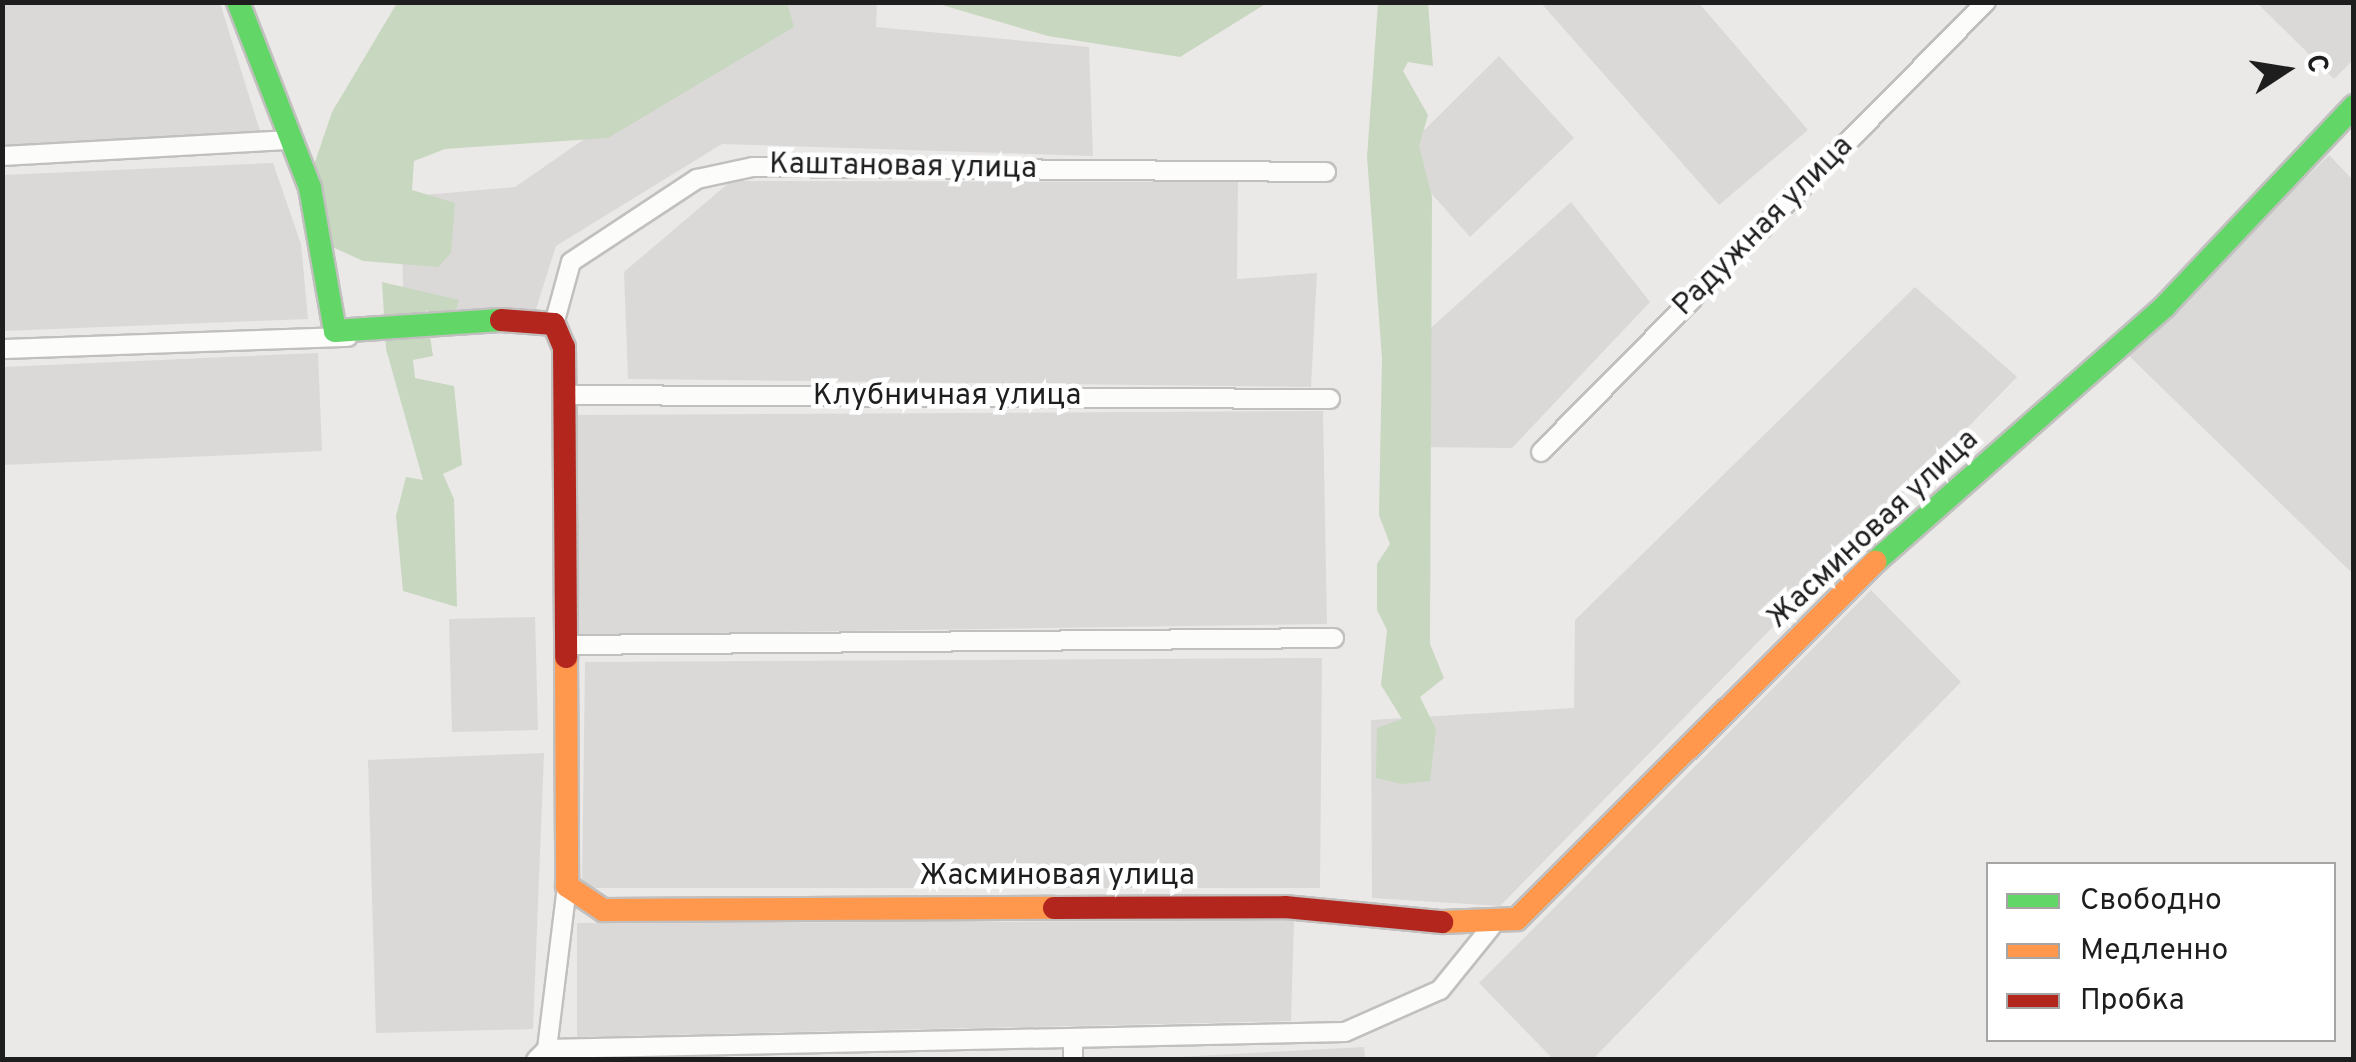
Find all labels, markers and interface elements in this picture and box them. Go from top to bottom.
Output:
north arrow [2236,20,2336,120]
text: С [2296,51,2335,76]
street label: Радужная улица [1666,129,1862,325]
street label: Каштановая улица [769,148,1037,188]
street label: Клубничная улица [813,379,1081,415]
street label: Жасминовая улица [1761,423,1987,637]
street label: Жасминовая улица [919,859,1195,895]
legend [1986,862,2336,1042]
text: Свободно [2080,883,2222,920]
text: Медленно [2080,933,2228,970]
text: Пробка [2080,983,2185,1020]

